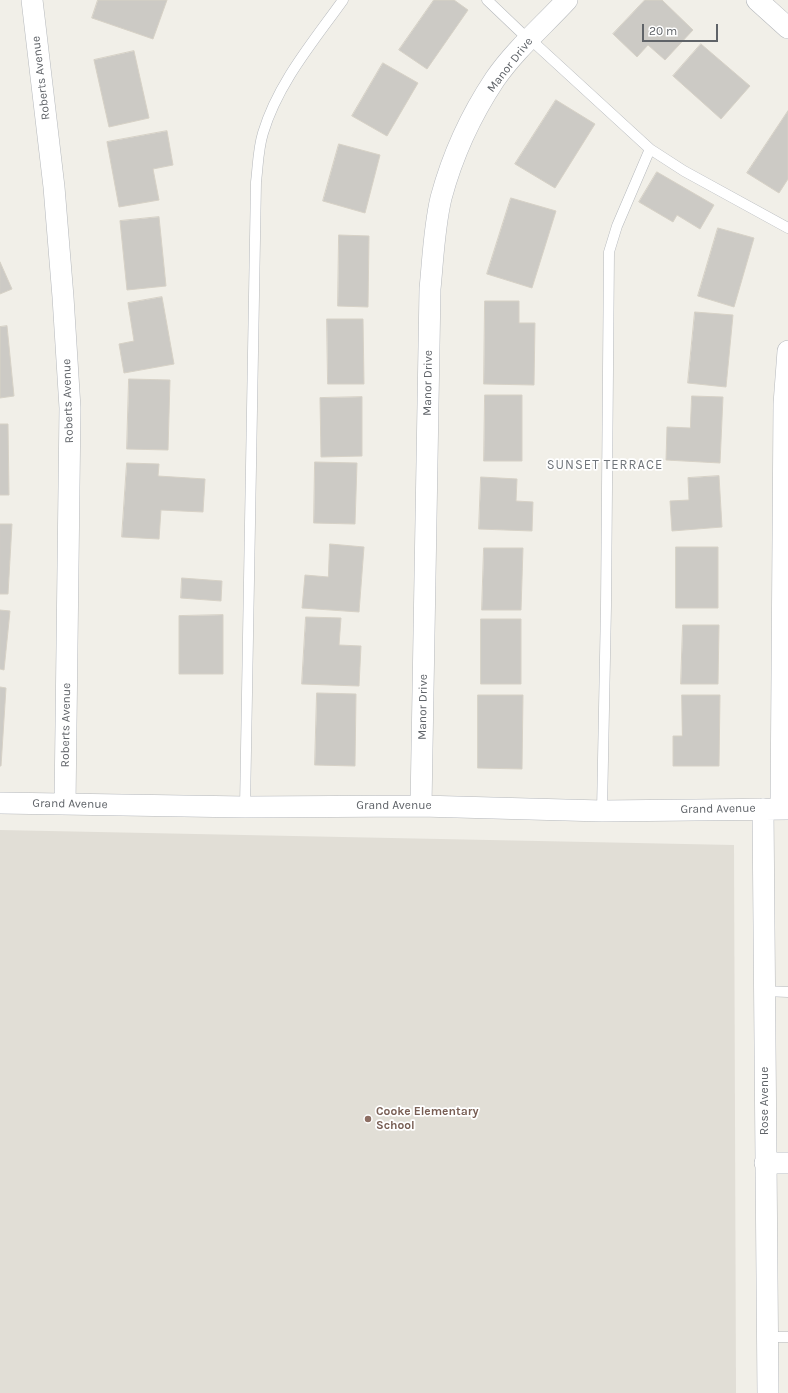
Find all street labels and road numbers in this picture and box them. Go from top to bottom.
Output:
street label: Roberts Avenue [29,35,53,121]
street label: Manor Drive [484,35,536,95]
street label: Manor Drive [420,350,436,416]
street label: Roberts Avenue [59,358,77,444]
street label: Manor Drive [415,674,431,740]
street label: Roberts Avenue [58,683,74,767]
street label: Grand Avenue [32,796,108,812]
street label: Grand Avenue [356,799,432,813]
street label: Grand Avenue [680,801,756,817]
street label: Rose Avenue [758,1067,772,1135]

